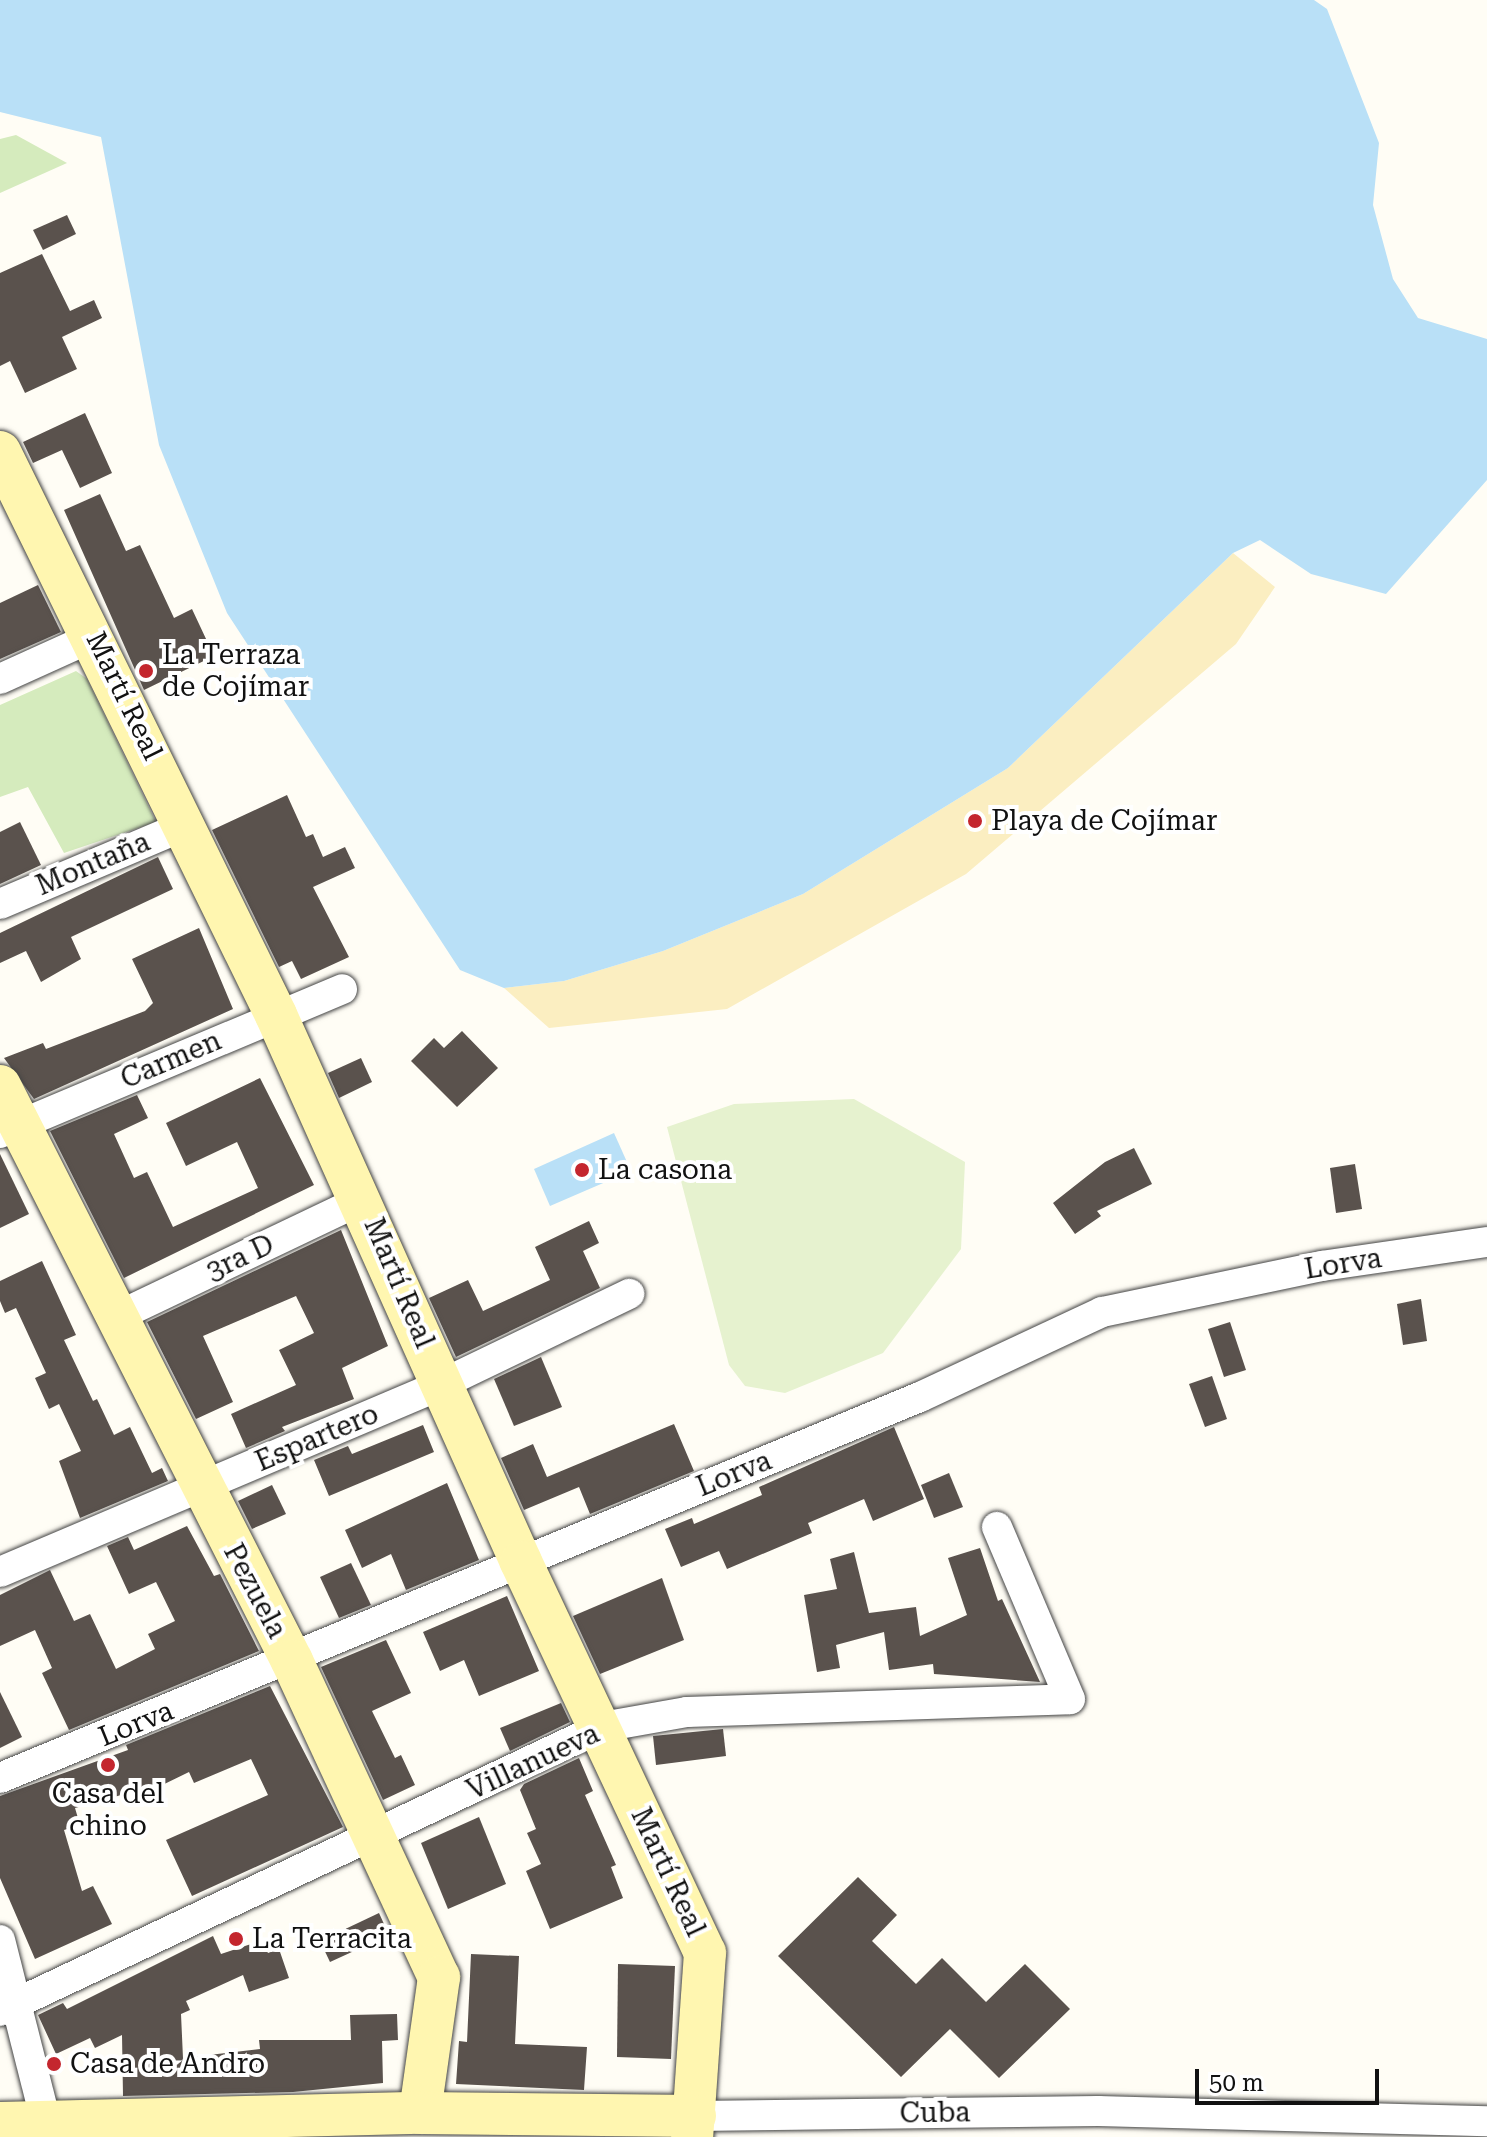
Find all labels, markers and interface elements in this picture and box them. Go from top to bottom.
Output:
street label: Martí Real [79,627,169,765]
place label: La Terraza de Cojímar [162,638,309,704]
marker: La Terraza de Cojímar [137,662,155,680]
place label: Playa de Cojímar [991,804,1217,838]
marker: Playa de Cojímar [966,812,984,830]
street label: Montaña [31,825,155,903]
street label: Carmen [116,1024,226,1096]
place label: La casona [598,1153,732,1187]
marker: La casona [573,1161,591,1179]
street label: Martí Real [357,1213,441,1353]
street label: 3ra D [201,1228,279,1288]
street label: Lorva [1302,1241,1384,1287]
street label: Espartero [250,1397,384,1479]
street label: Lorva [692,1444,776,1504]
street label: Pezuela [216,1538,294,1644]
street label: Lorva [94,1694,178,1754]
street label: Villanueva [461,1717,605,1807]
marker: Casa del chino [99,1756,117,1774]
place label: Casa del chino [52,1777,164,1843]
street label: Martí Real [624,1802,712,1942]
place label: La Terracita [252,1922,412,1956]
marker: La Terracita [227,1930,245,1948]
place label: Casa de Andro [70,2047,265,2081]
scale bar [1199,2053,1383,2103]
marker: Casa de Andro [45,2055,63,2073]
text: 50 m [1209,2069,1264,2097]
street label: Cuba [899,2096,971,2130]

